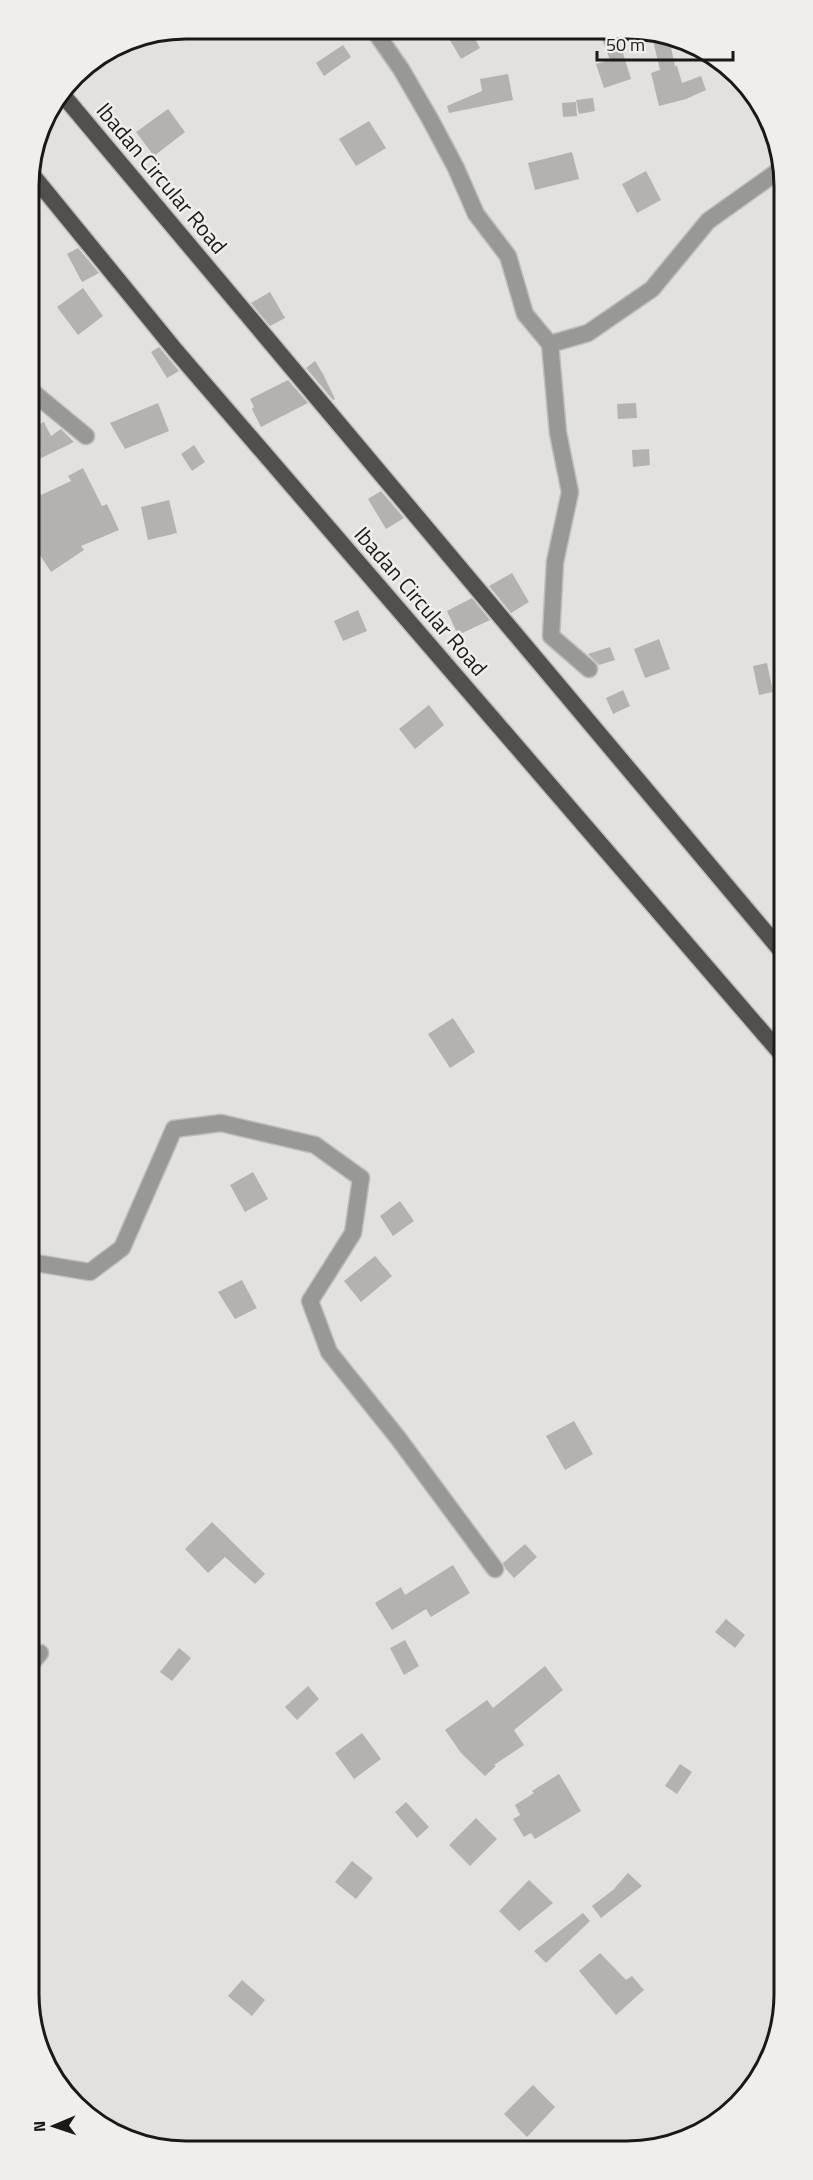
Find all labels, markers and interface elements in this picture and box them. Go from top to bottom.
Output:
scale bar [597,24,734,62]
text: 50 m [606,31,645,58]
street label: Ibadan Circular Road [88,95,236,261]
street label: Ibadan Circular Road [346,519,496,683]
north arrow [24,2096,84,2156]
text: N [27,2121,51,2132]

